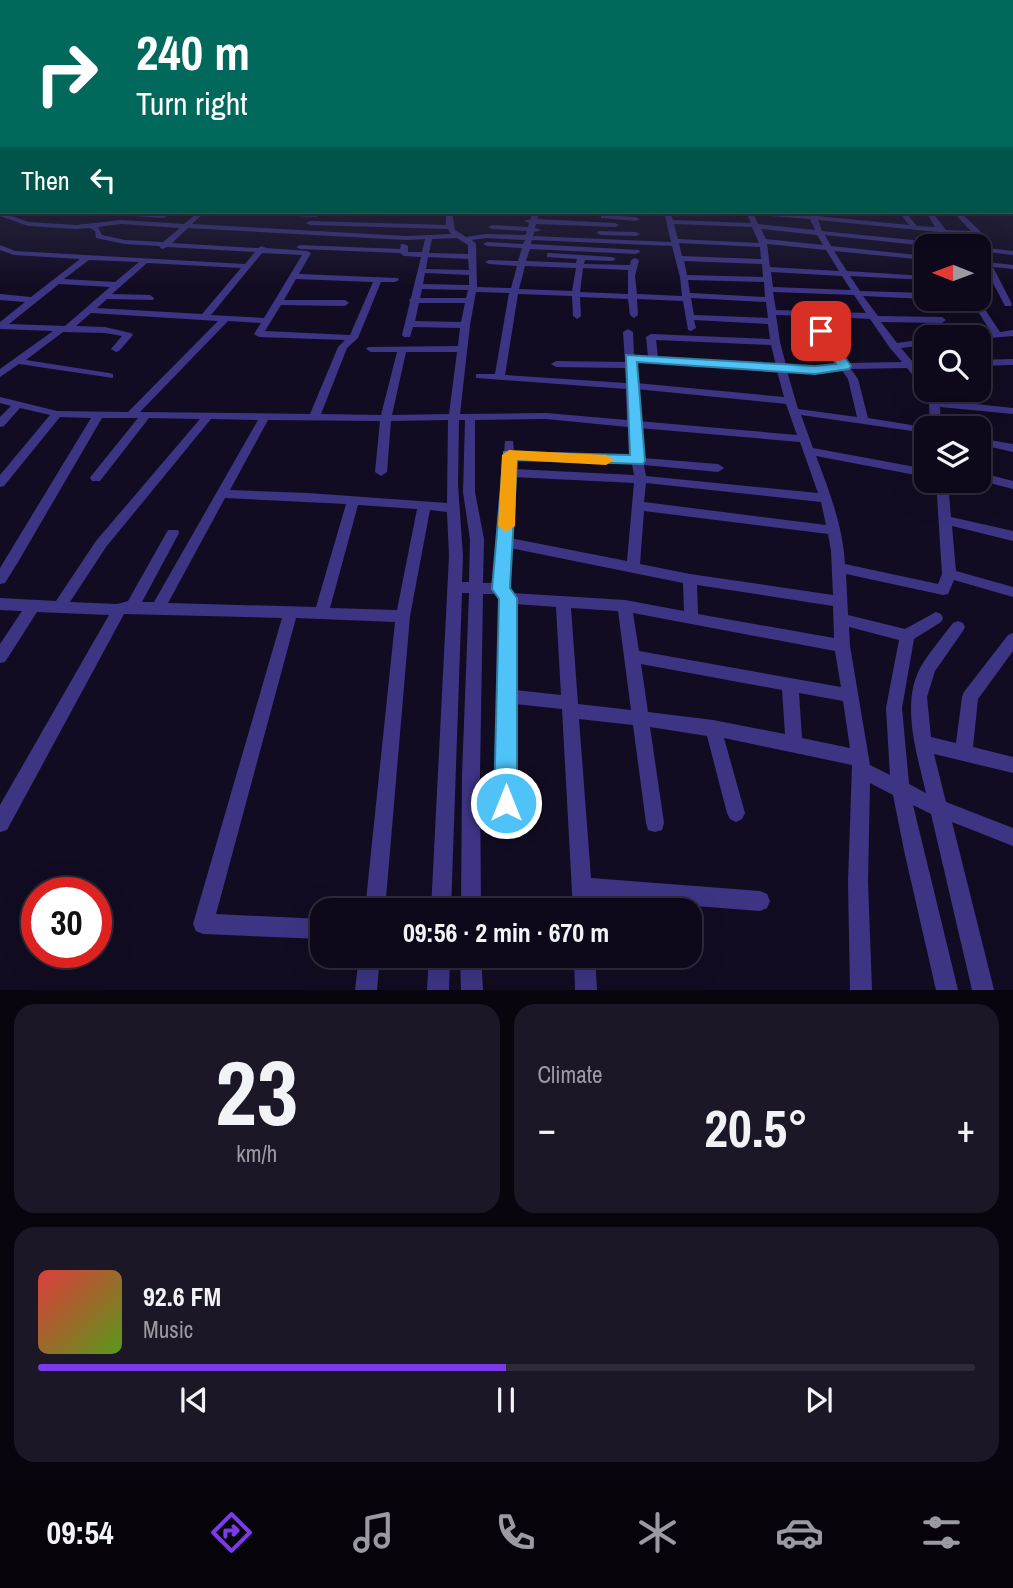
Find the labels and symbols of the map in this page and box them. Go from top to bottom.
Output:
north arrow [914,234,990,312]
pin [791,301,851,361]
position arrow [469,766,543,840]
speed limit sign: 30 [21,877,112,968]

